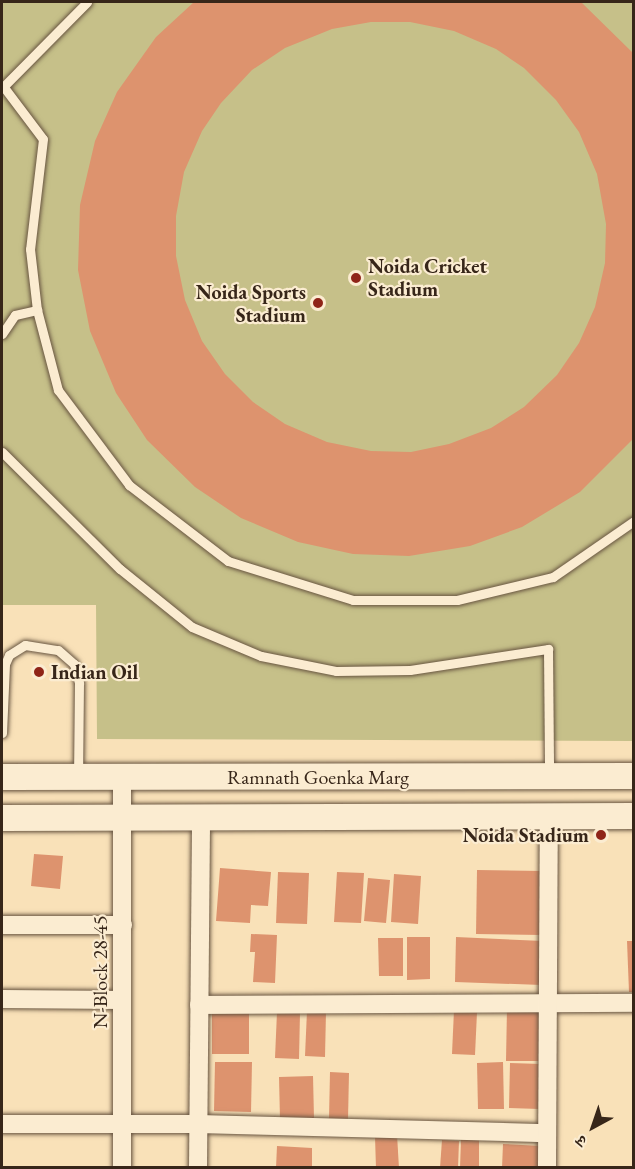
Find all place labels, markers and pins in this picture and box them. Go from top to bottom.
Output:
place label: Noida Cricket Stadium [368,254,487,301]
marker: Noida Cricket Stadium [349,271,363,285]
place label: Noida Sports Stadium [196,280,306,327]
marker: Noida Sports Stadium [311,296,325,310]
place label: Indian Oil [51,660,138,684]
marker: Indian Oil [32,665,46,679]
place label: Noida Stadium [463,823,589,847]
marker: Noida Stadium [594,828,608,842]

